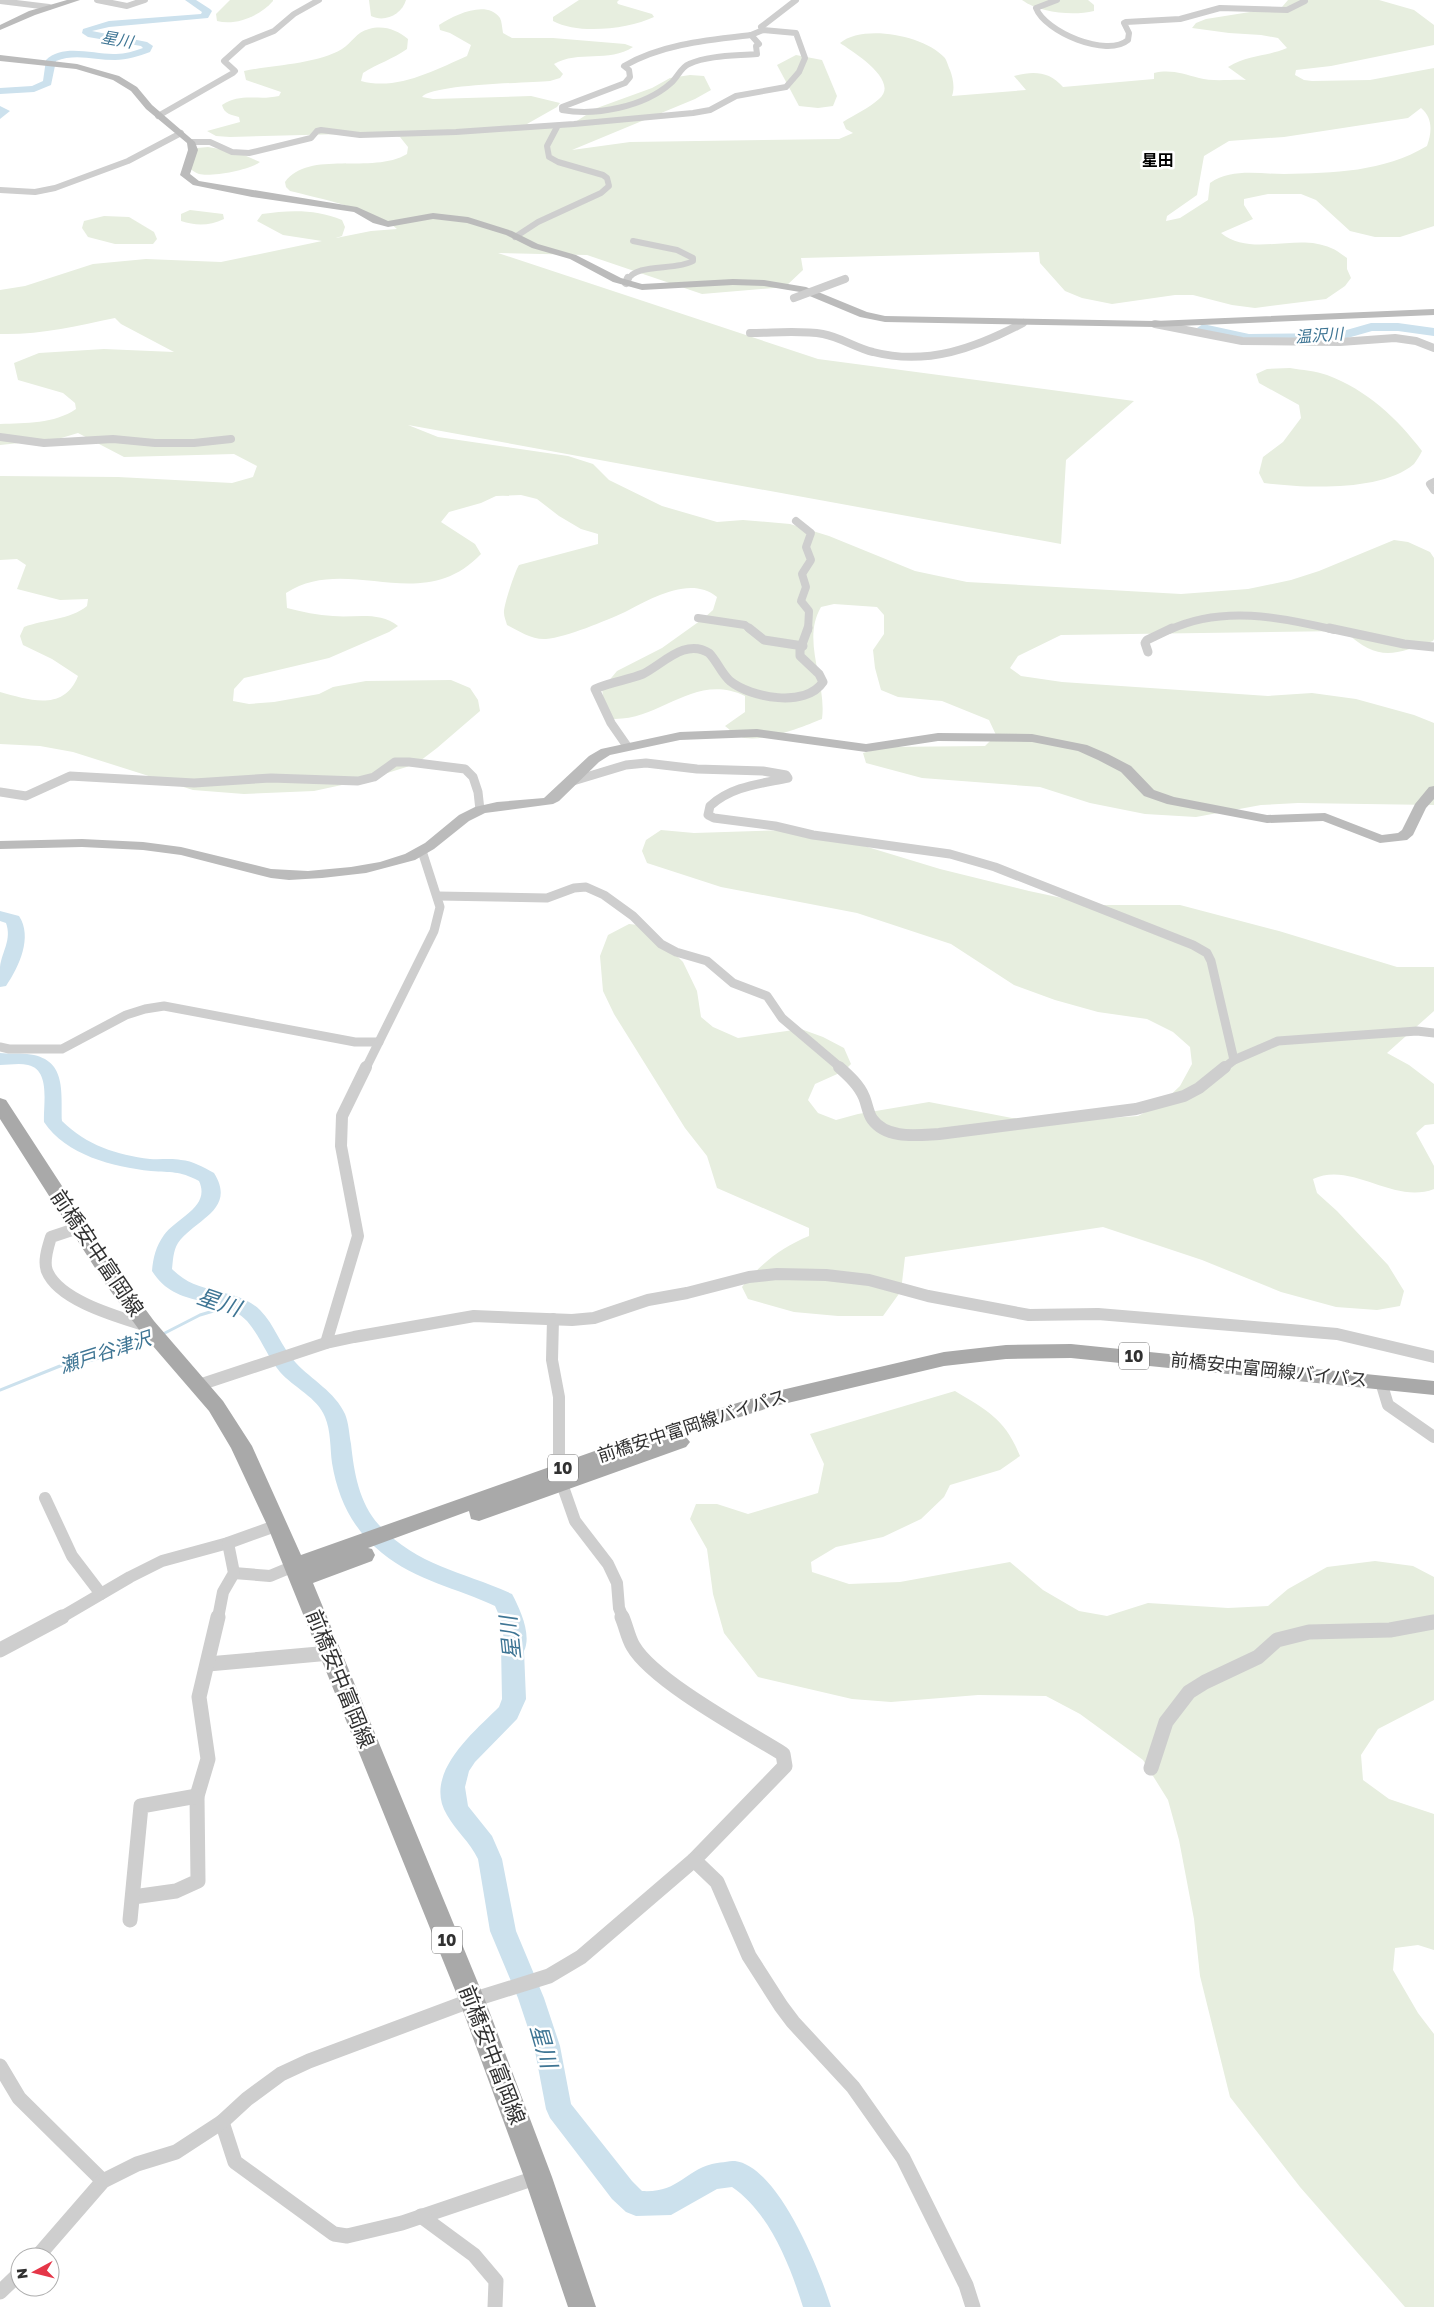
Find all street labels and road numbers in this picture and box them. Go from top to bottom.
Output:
street label: 前橋安中富岡線 [46,1184,150,1321]
road number: 10 [1119,1342,1149,1370]
street label: 前橋安中富岡線バイパス [1170,1348,1369,1390]
street label: 前橋安中富岡線バイパス [594,1384,789,1466]
road number: 10 [548,1455,578,1482]
street label: 前橋安中富岡線 [301,1606,381,1752]
road number: 10 [432,1926,462,1954]
street label: 前橋安中富岡線 [454,1981,531,2128]

